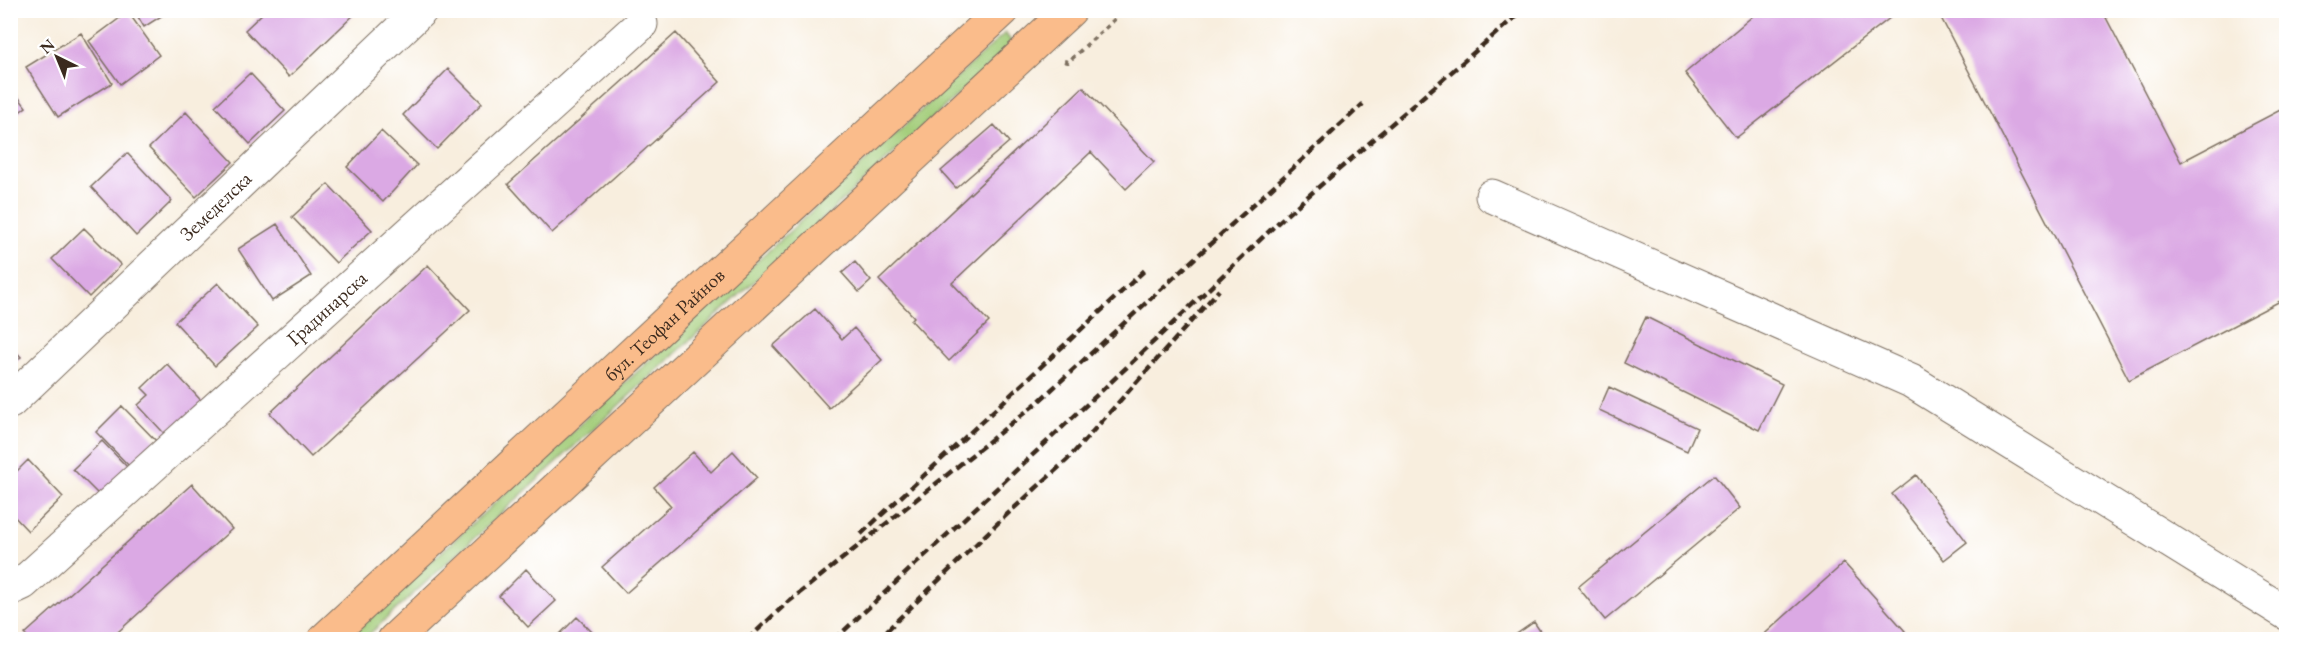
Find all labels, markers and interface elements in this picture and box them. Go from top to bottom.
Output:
north arrow [27,27,87,87]
text: N [35,34,59,58]
street label: Земеделска [174,166,257,246]
street label: бул. Теофан Райнов [598,262,730,387]
street label: Градинарска [281,265,373,351]

